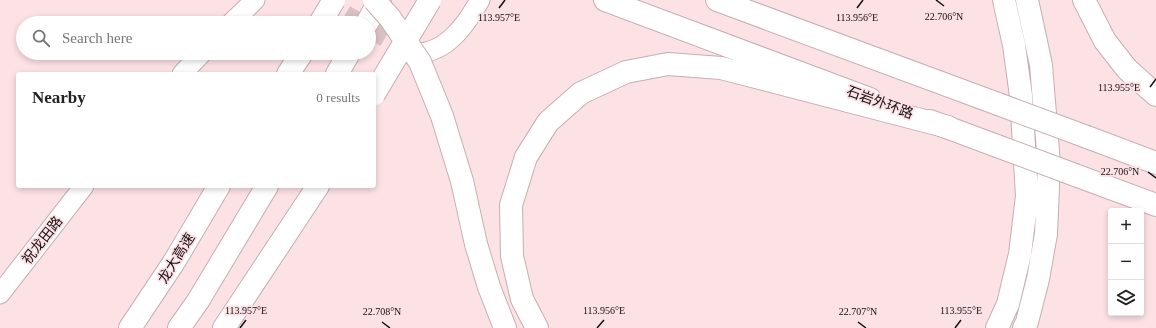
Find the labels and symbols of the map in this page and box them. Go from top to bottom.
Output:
text: 22.706°N [925,11,963,22]
text: 113.957°E [478,12,520,23]
text: 113.956°E [836,12,878,23]
text: 113.955°E [1098,82,1140,93]
street label: 石岩外环路 [844,83,916,121]
text: 22.706°N [1101,166,1139,177]
street label: 祝龙田路 [18,213,66,267]
street label: 龙大高速 [154,230,198,286]
text: 113.957°E [225,305,267,316]
text: 113.956°E [583,305,625,316]
text: 113.955°E [940,305,982,316]
text: 22.708°N [363,306,401,317]
text: 22.707°N [839,306,877,317]

